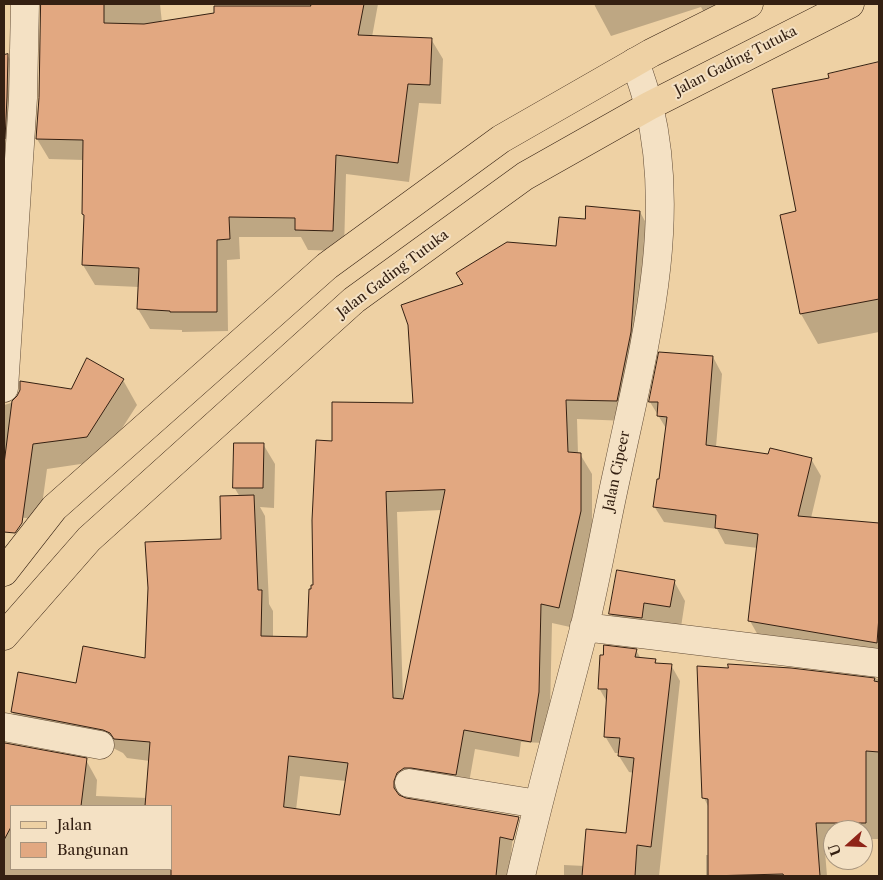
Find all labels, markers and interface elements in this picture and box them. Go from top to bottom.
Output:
street label: Jalan Gading Tutuka [672,23,800,99]
street label: Jalan Gading Tutuka [334,227,452,321]
street label: Jalan Cipeer [600,429,634,513]
legend [10,805,172,870]
text: Jalan [57,815,92,834]
north arrow [823,820,873,870]
text: Bangunan [57,840,129,859]
text: U [824,841,845,858]

